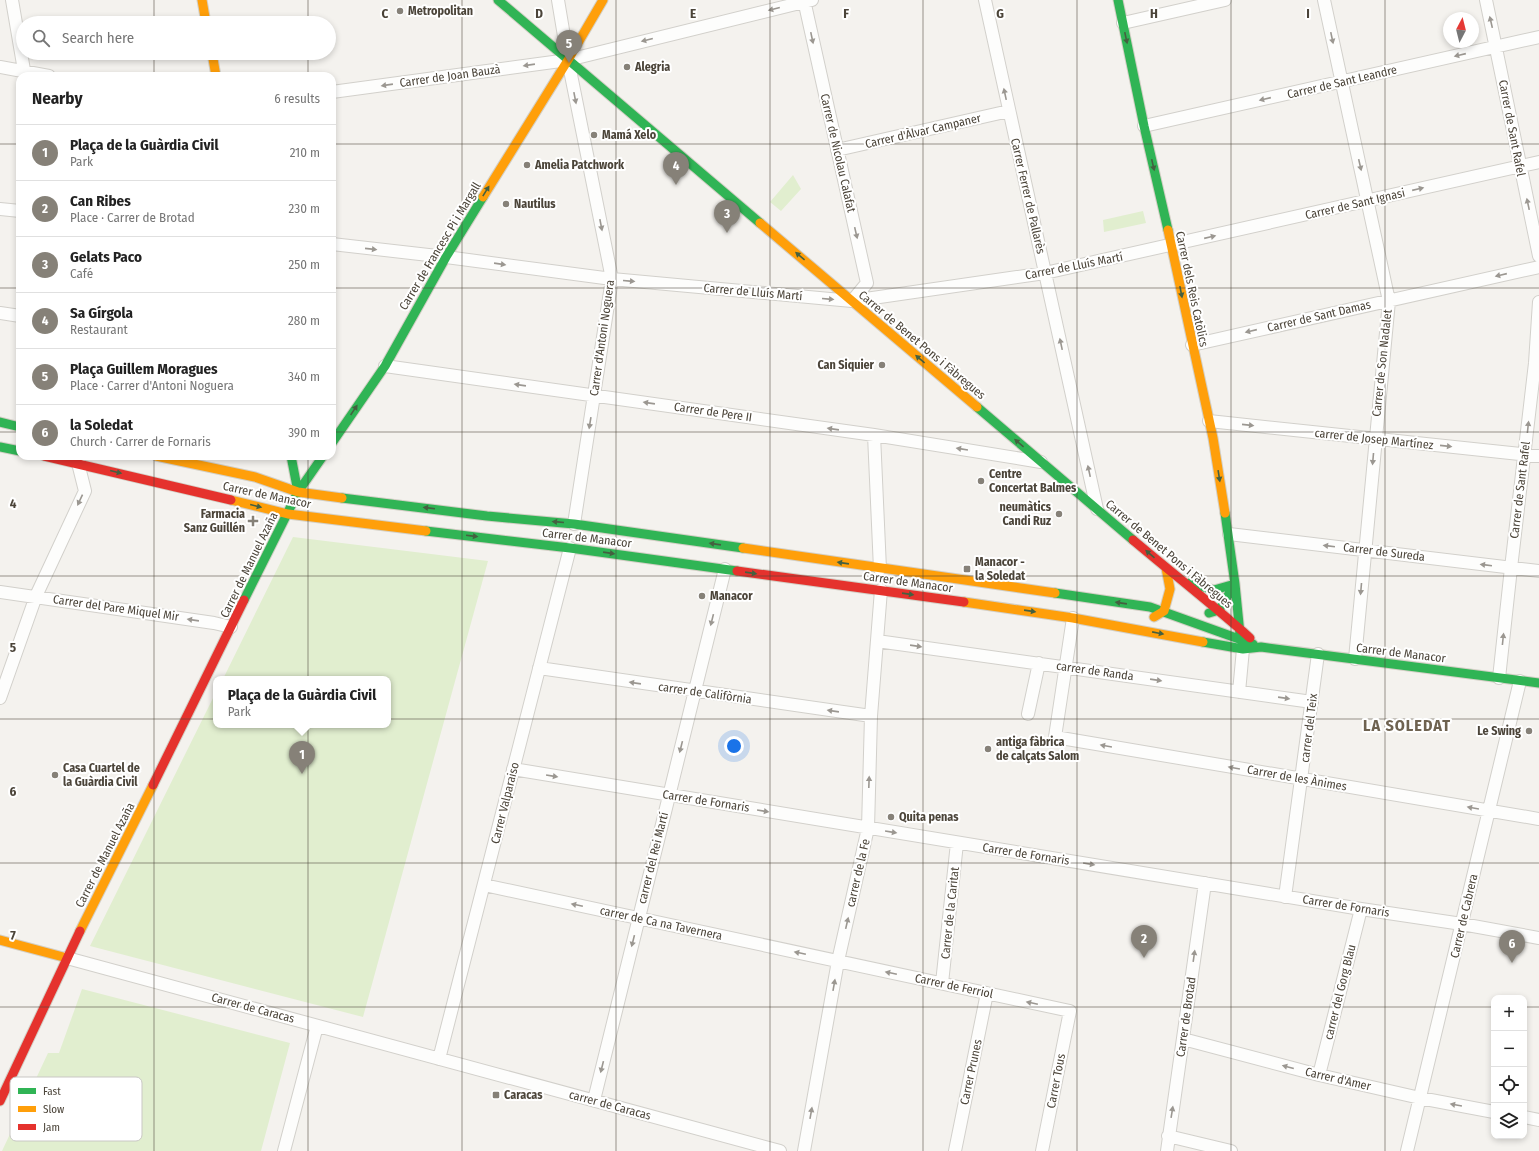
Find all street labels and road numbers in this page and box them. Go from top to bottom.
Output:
street label: Carrer de Joan Bauzà [399,62,501,90]
street label: Carrer de Sant Leandre [1286,63,1398,101]
street label: Carrer de Sant Rafel [1496,79,1528,177]
street label: Carrer de Nicolau Calafat [818,92,859,214]
street label: Carrer d'Àlvar Campaner [863,110,983,151]
street label: Carrer Ferrer de Pallarès [1008,137,1048,255]
street label: Carrer de Francesc Pi i Margall [396,180,484,312]
street label: Carrer de Sant Ignasi [1304,186,1406,222]
street label: Carrer dels Reis Catòlics [1173,230,1211,348]
street label: Carrer de Lluís Martí [1024,250,1124,282]
street label: Carrer d'Antoni Noguera [587,279,617,397]
street label: Carrer de Lluís Martí [703,281,803,303]
street label: Carrer de Benet Pons i Fàbregues [856,288,988,402]
street label: Carrer de Sant Damas [1266,297,1372,335]
street label: Carrer de Son Nadalet [1369,309,1395,417]
street label: Carrer de Pere II [673,400,753,424]
street label: carrer de Josep Martínez [1314,426,1434,452]
street label: Carrer de Sant Rafel [1507,441,1533,539]
street label: Carrer de Manacor [222,479,313,511]
street label: Carrer de Benet Pons i Fàbregues [1103,497,1235,611]
street label: Carrer de Manuel Azaña [217,510,281,620]
street label: Carrer de Manacor [541,526,633,551]
street label: Carrer de Sureda [1342,540,1426,564]
street label: Carrer de Manacor [862,569,954,595]
street label: Carrer del Pare Miquel Mir [52,592,181,624]
street label: Carrer de Manacor [1355,641,1447,666]
street label: carrer de Randa [1055,659,1135,683]
street label: carrer de Califòrnia [657,680,753,707]
street label: carrer del Teix [1298,692,1320,763]
street label: Carrer Valparaiso [488,761,522,845]
street label: Carrer de les Ànimes [1246,761,1348,794]
street label: Carrer de Fornaris [662,787,750,815]
street label: Carrer de Manuel Azaña [72,800,138,910]
street label: carrer del Rei Martí [635,811,671,905]
street label: carrer de la Fe [843,837,873,908]
street label: Carrer de Fornaris [982,840,1070,868]
street label: Carrer de la Caritat [938,866,962,960]
street label: Carrer de Cabrera [1448,873,1480,959]
street label: Carrer de Fornaris [1302,892,1390,920]
street label: carrer de Ca na Tavernera [599,903,724,943]
street label: carrer del Gorg Blau [1321,943,1359,1041]
street label: Carrer de Ferriol [914,971,994,1001]
street label: Carrer de Brotad [1173,976,1199,1058]
street label: Carrer de Caracas [210,990,296,1026]
street label: Carrer Prunes [957,1038,985,1106]
street label: Carrer Tous [1044,1052,1068,1110]
street label: Carrer d'Amer [1304,1065,1373,1094]
street label: carrer de Caracas [567,1087,653,1123]

